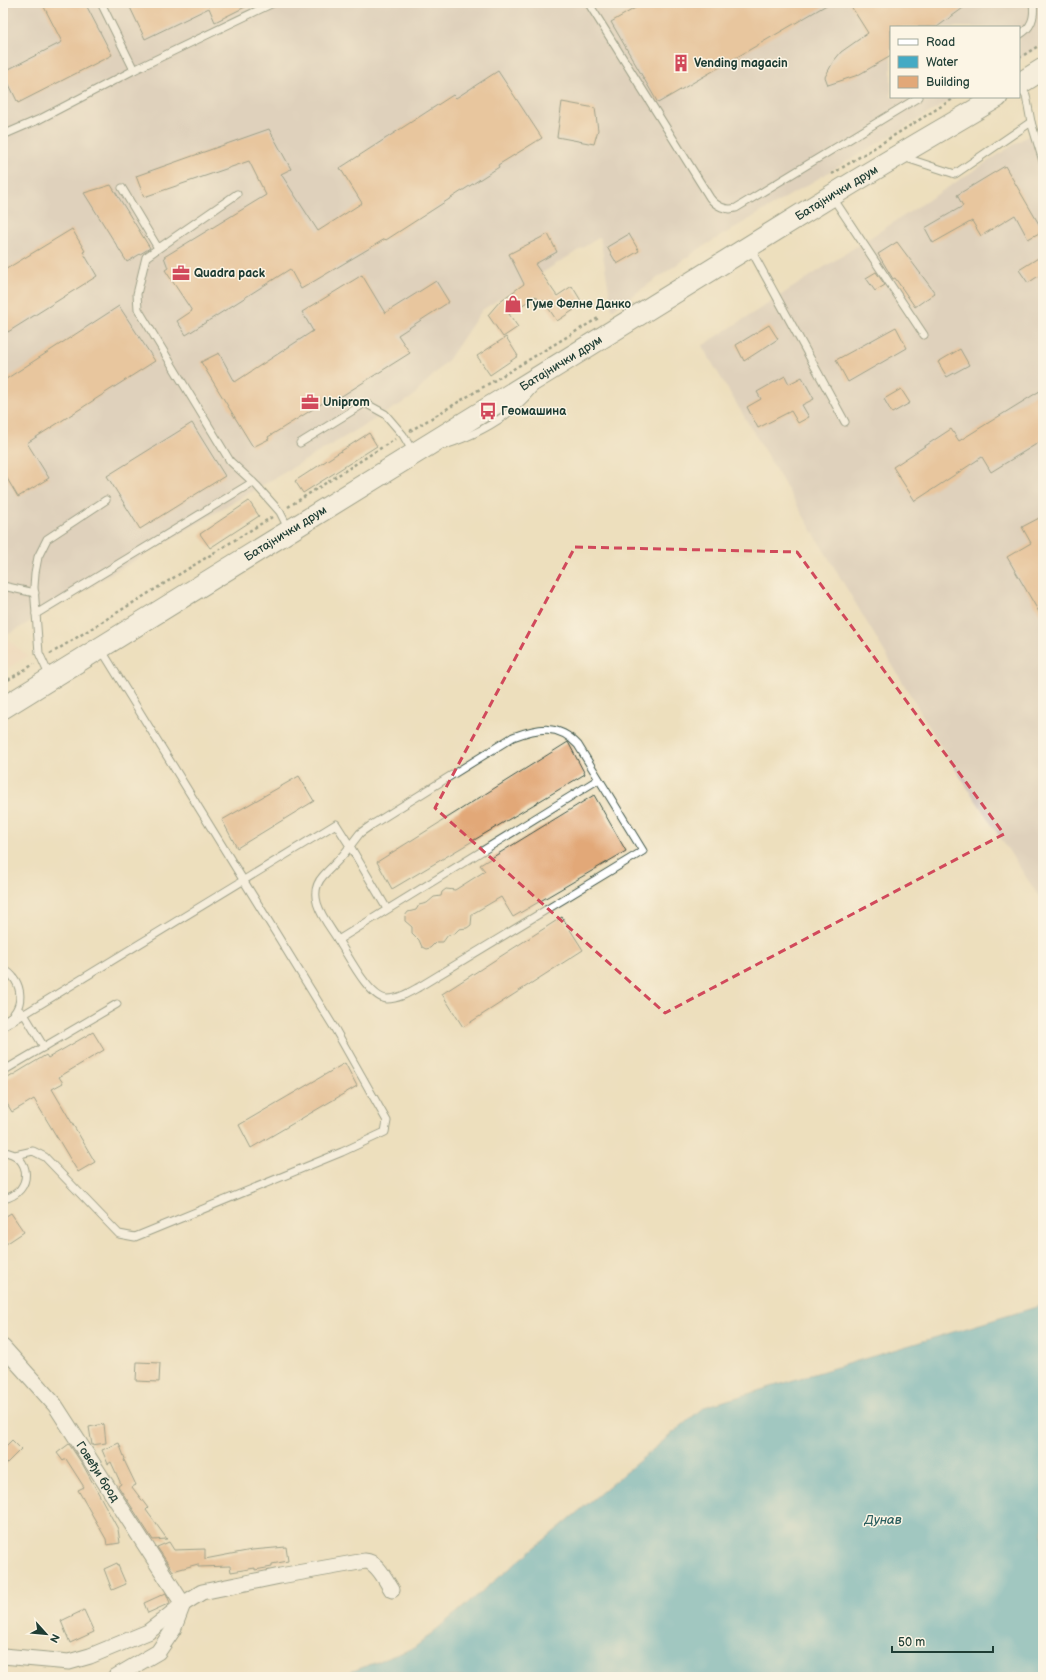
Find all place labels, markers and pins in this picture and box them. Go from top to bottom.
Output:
building icon: Vending magacin [671,53,691,73]
place label: Vending magacin [694,56,788,71]
office icon: Quadra pack [171,263,191,283]
place label: Quadra pack [194,266,266,281]
shop icon: Гуме Фелне Данко [503,294,523,314]
place label: Гуме Фелне Данко [526,297,631,312]
office icon: Uniprom [300,392,320,412]
place label: Uniprom [323,395,370,410]
bus stop icon: Геомашина [478,401,498,421]
place label: Геомашина [501,404,567,419]

